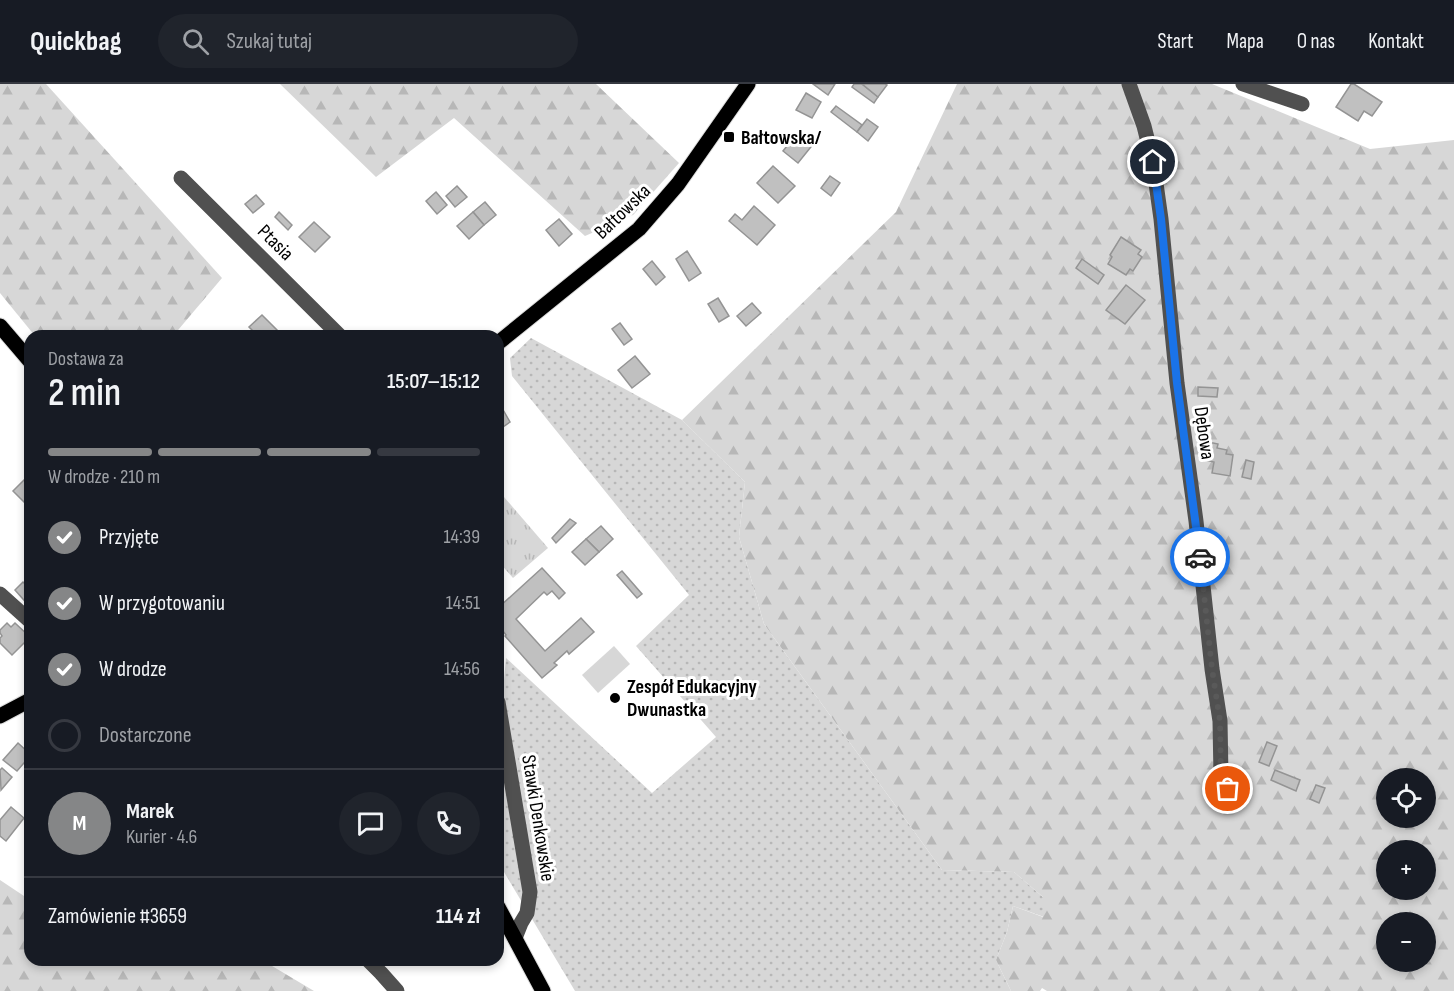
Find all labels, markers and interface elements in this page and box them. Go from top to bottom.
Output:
search box [158,14,578,68]
text: Quickbag [30,25,122,58]
icon: search [179,25,212,58]
text: Szukaj tutaj [227,28,312,55]
text: Start [1157,29,1194,54]
text: Mapa [1227,29,1264,54]
text: O nas [1297,29,1335,54]
text: Kontakt [1368,29,1424,54]
place label: Bałtowska/ [741,126,822,150]
marker: Bałtowska/ [722,130,736,144]
pin [1127,136,1178,187]
icon: home [1136,145,1169,178]
street label: Bałtowska [590,179,656,244]
street label: Ptasia [252,220,298,266]
text: Dostawa za [48,347,124,371]
text: 15:07–15:12 [387,368,480,395]
text: 2 min [48,370,121,417]
street label: Dębowa [1188,405,1220,461]
text: W drodze · 210 m [48,465,160,489]
icon: check [48,521,81,554]
text: Przyjęte [99,524,159,551]
text: 14:39 [444,525,480,549]
courier [1170,527,1230,587]
icon: car [1184,541,1217,574]
icon: check [48,587,81,620]
text: W przygotowaniu [99,590,225,617]
text: 14:51 [446,591,480,615]
icon: check [48,653,81,686]
text: W drodze [99,656,167,683]
text: 14:56 [444,657,480,681]
place label: Zespół Edukacyjny Dwunastka [627,675,757,722]
marker: Zespół Edukacyjny Dwunastka [608,691,622,705]
text: Dostarczone [99,722,192,749]
street label: Stawki Denkowskie [516,753,560,883]
pin [1202,763,1253,814]
map controls [1376,768,1436,972]
button: locate [1376,768,1436,828]
icon: bag [1211,772,1244,805]
button: chat [339,792,402,855]
button: phone [417,792,480,855]
text: Marek [126,798,174,825]
text: M [73,810,86,837]
text: Kurier · 4.6 [126,825,197,849]
button: + [1376,840,1436,900]
text: Zamówienie #3659 [48,903,187,930]
text: 114 zł [436,903,480,930]
button: − [1376,912,1436,972]

